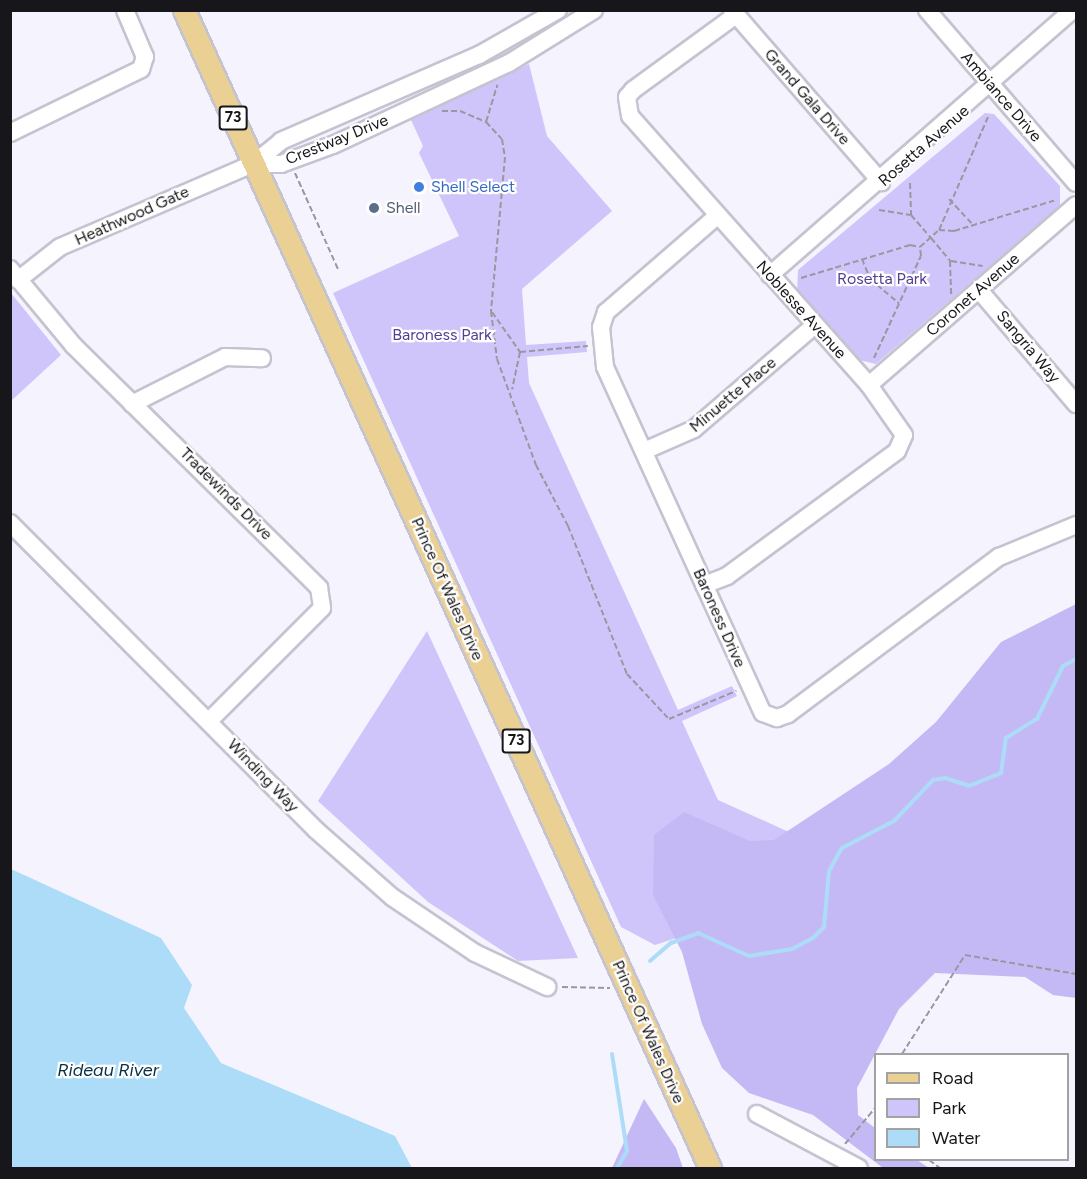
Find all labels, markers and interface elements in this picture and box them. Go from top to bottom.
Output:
street label: Grand Gala Drive [760,45,854,149]
street label: Ambiance Drive [957,48,1045,146]
street label: Rosetta Avenue [875,101,973,191]
road number: 73 [218,106,248,130]
street label: Crestway Drive [283,111,391,169]
place label: Shell Select [431,177,515,197]
marker: Shell Select [412,180,426,194]
street label: Heathwood Gate [72,182,192,250]
place label: Shell [386,198,421,218]
marker: Shell [367,201,381,215]
street label: Coronet Avenue [922,249,1024,341]
street label: Noblesse Avenue [752,257,850,363]
park label: Rosetta Park [837,269,927,289]
street label: Sangria Way [992,307,1064,387]
park label: Baroness Park [392,325,492,345]
street label: Minuette Place [686,353,780,437]
street label: Tradewinds Drive [176,444,276,544]
street label: Prince Of Wales Drive [407,515,487,663]
street label: Baroness Drive [689,566,749,670]
road number: 73 [501,729,531,753]
street label: Winding Way [223,735,303,817]
street label: Prince Of Wales Drive [608,958,688,1106]
legend [874,1053,1069,1161]
water label: Rideau River [57,1059,159,1081]
text: Road [932,1067,973,1089]
text: Park [932,1097,966,1119]
text: Water [932,1127,980,1149]

